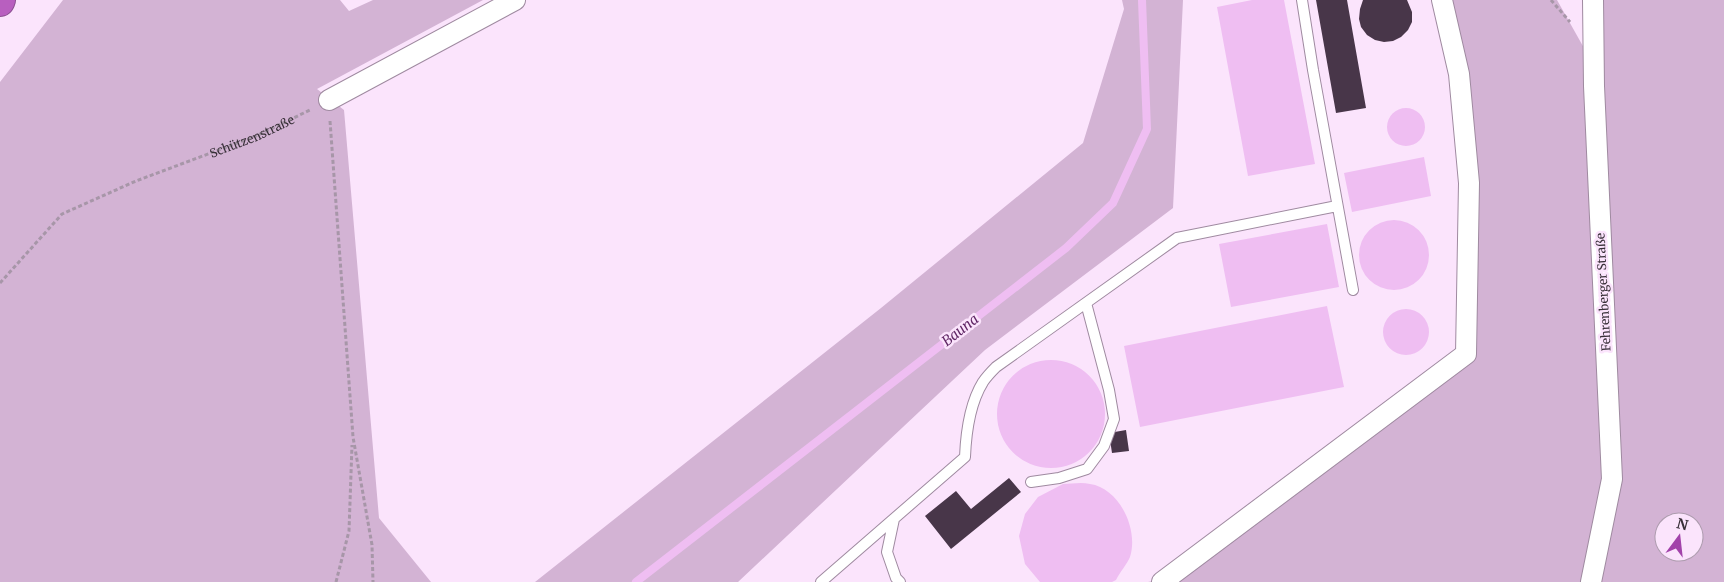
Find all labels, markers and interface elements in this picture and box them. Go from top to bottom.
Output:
street label: Schützenstraße [207,111,296,160]
street label: Fehrenberger Straße [1592,232,1614,352]
water label: Bauna [938,310,982,350]
north arrow [1654,512,1704,562]
text: N [1675,514,1690,535]

